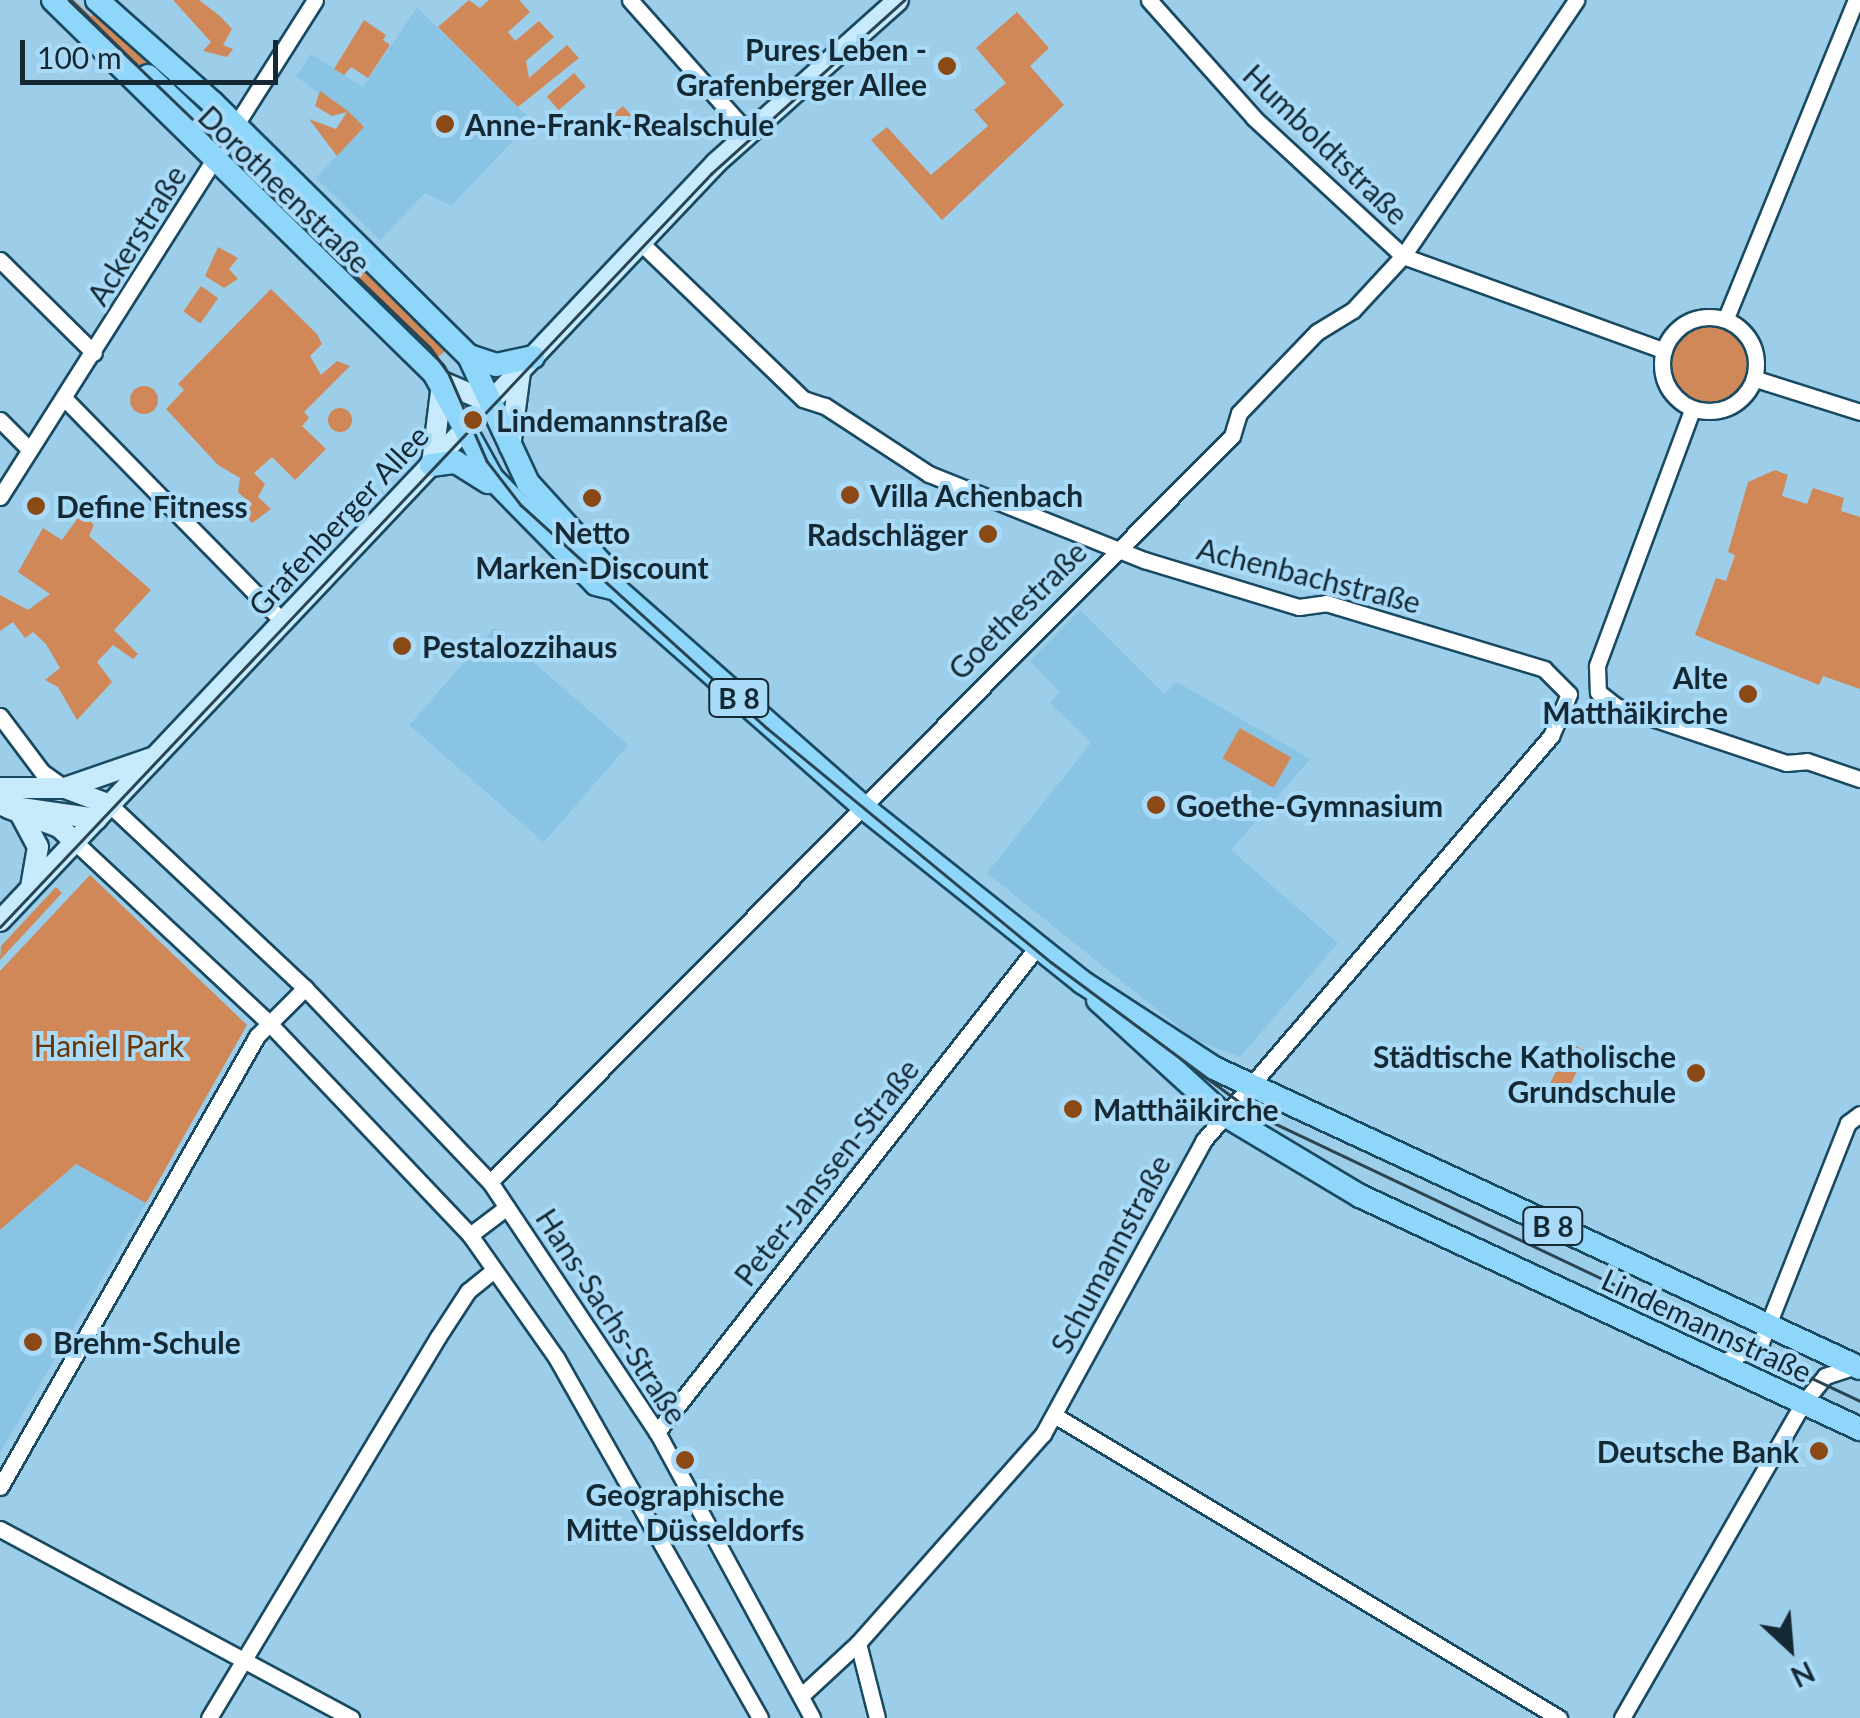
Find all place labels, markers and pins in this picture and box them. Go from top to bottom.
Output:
place label: Pures Leben - Grafenberger Allee [674,31,927,102]
marker: Pures Leben - Grafenberger Allee [936,55,958,77]
place label: Anne-Frank-Realschule [465,106,774,142]
marker: Anne-Frank-Realschule [434,113,456,135]
place label: Lindemannstraße [496,402,728,438]
marker: Lindemannstraße [460,407,486,433]
place label: Villa Achenbach [870,477,1084,513]
marker: Villa Achenbach [839,484,861,506]
marker: Netto Marken-Discount [581,487,603,509]
place label: Define Fitness [56,488,248,524]
marker: Define Fitness [25,495,47,517]
place label: Netto Marken-Discount [475,514,709,584]
place label: Radschläger [807,516,968,552]
marker: Radschläger [977,523,999,545]
place label: Pestalozzihaus [422,628,617,664]
marker: Pestalozzihaus [391,635,413,657]
place label: Alte Matthäikirche [1542,659,1728,730]
marker: Alte Matthäikirche [1737,683,1759,705]
place label: Goethe-Gymnasium [1176,787,1443,823]
marker: Goethe-Gymnasium [1145,794,1167,816]
place label: Städtische Katholische Grundschule [1373,1038,1676,1108]
marker: Städtische Katholische Grundschule [1685,1062,1707,1084]
place label: Matthäikirche [1093,1091,1279,1127]
marker: Matthäikirche [1062,1098,1084,1120]
place label: Brehm-Schule [53,1324,241,1360]
marker: Brehm-Schule [22,1331,44,1353]
place label: Deutsche Bank [1597,1433,1799,1469]
marker: Deutsche Bank [1808,1440,1830,1462]
marker: Geographische Mitte Düsseldorfs [674,1449,696,1471]
place label: Geographische Mitte Düsseldorfs [566,1476,804,1546]

